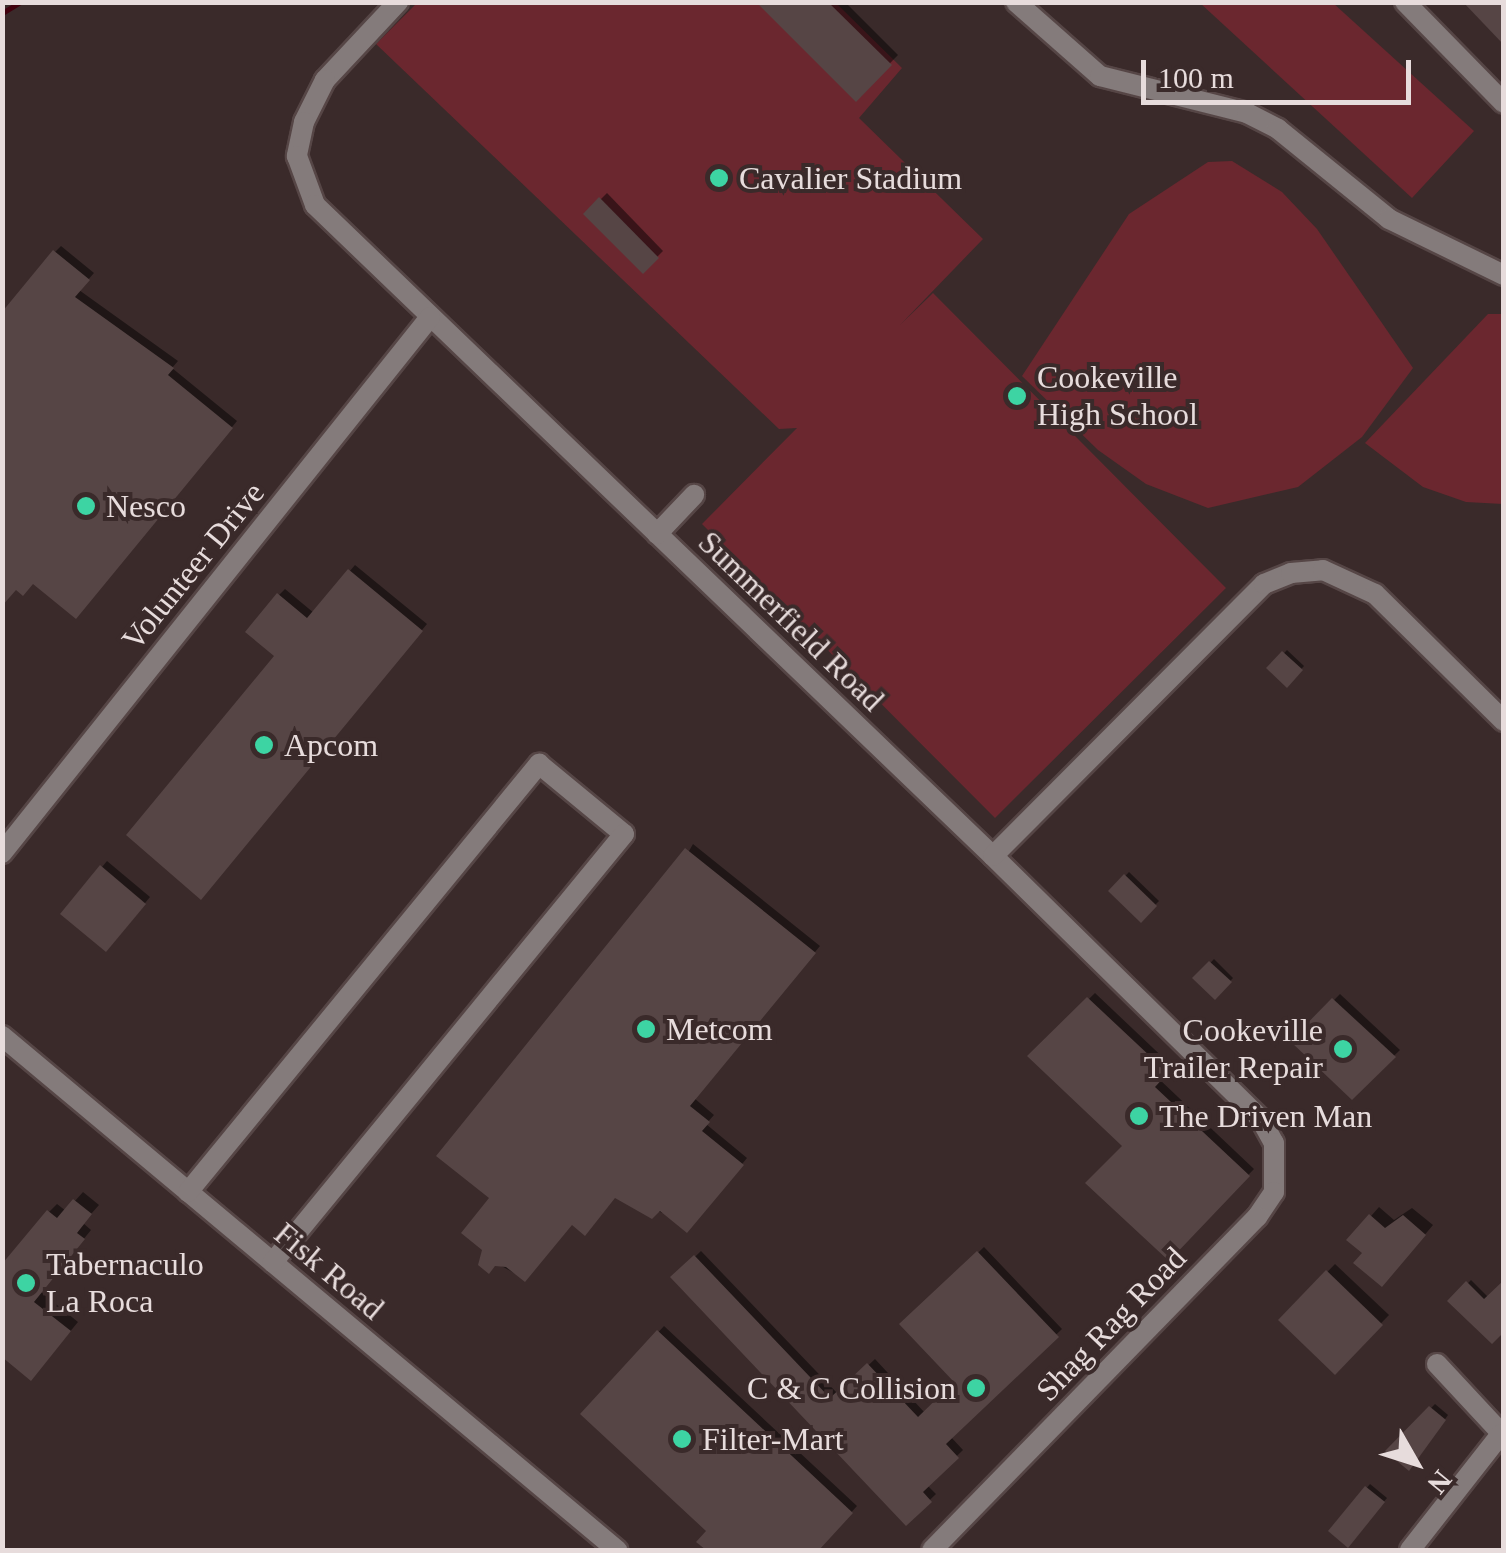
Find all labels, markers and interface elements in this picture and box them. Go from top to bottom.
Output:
scale bar [1146,40,1416,102]
text: 100 m [1158,61,1234,94]
place label: Cavalier Stadium [739,159,962,197]
marker: Cavalier Stadium [708,167,730,189]
place label: Cookeville High School [1037,359,1198,434]
marker: Cookeville High School [1006,385,1028,407]
street label: Volunteer Drive [114,474,272,658]
place label: Nesco [106,487,186,525]
marker: Nesco [75,495,97,517]
street label: Summerfield Road [690,523,892,719]
place label: Apcom [284,726,378,764]
marker: Apcom [253,734,275,756]
place label: Metcom [666,1010,773,1048]
place label: Cookeville Trailer Repair [1144,1012,1323,1087]
marker: Metcom [635,1018,657,1040]
marker: Cookeville Trailer Repair [1332,1038,1354,1060]
place label: The Driven Man [1159,1097,1372,1135]
marker: The Driven Man [1128,1105,1150,1127]
street label: Fisk Road [267,1214,391,1328]
street label: Shag Rag Road [1028,1239,1194,1409]
place label: Tabernaculo La Roca [46,1246,204,1321]
marker: Tabernaculo La Roca [15,1272,37,1294]
place label: C & C Collision [747,1369,956,1407]
marker: C & C Collision [965,1377,987,1399]
north arrow [1366,1413,1466,1513]
place label: Filter-Mart [702,1420,844,1458]
marker: Filter-Mart [671,1428,693,1450]
text: N [1421,1465,1458,1500]

